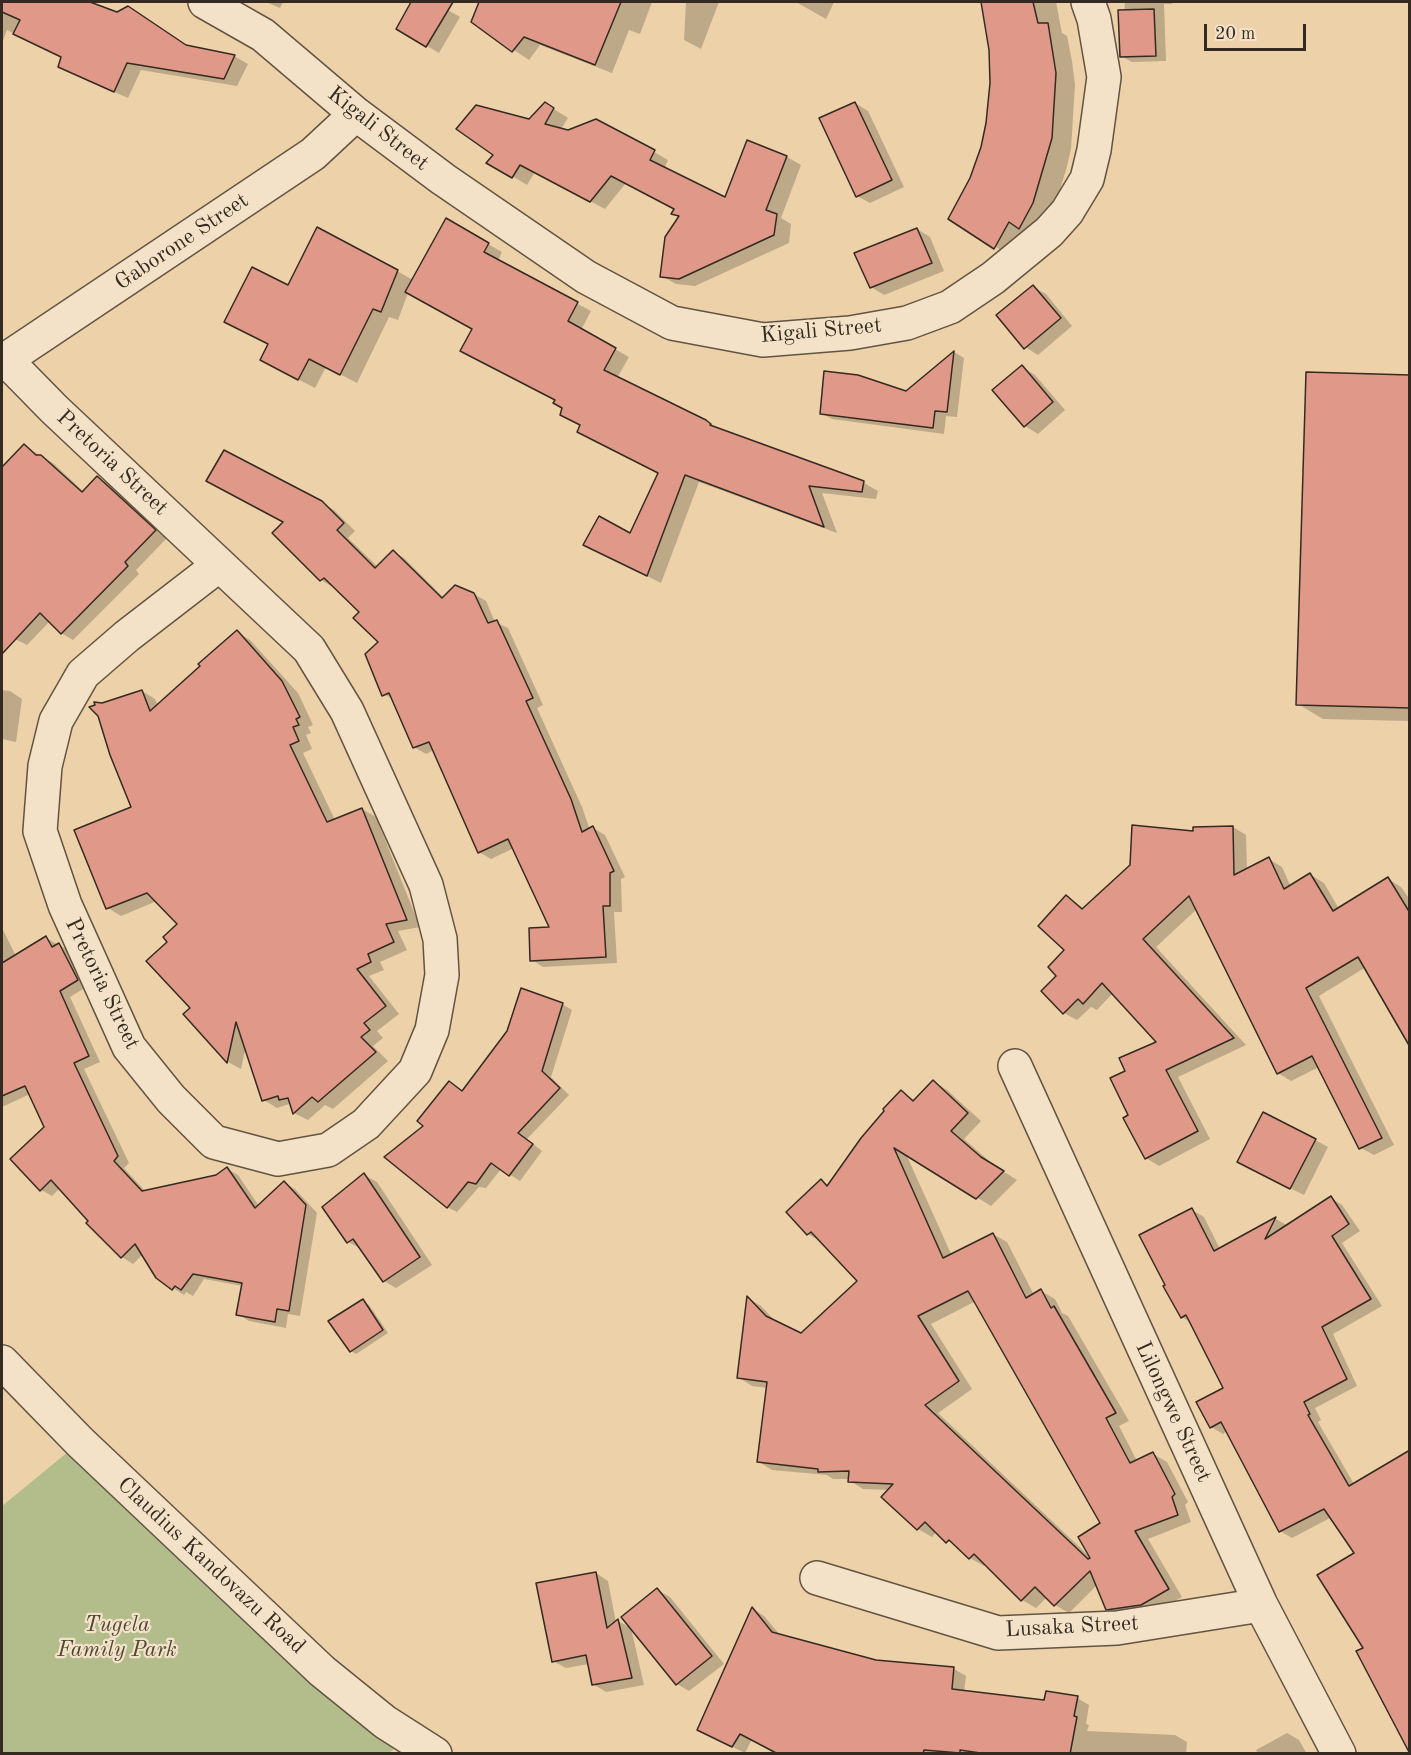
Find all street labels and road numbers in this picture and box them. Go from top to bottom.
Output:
street label: Kigali Street [322,81,434,177]
street label: Gaborone Street [110,188,254,296]
street label: Kigali Street [759,313,883,349]
street label: Pretoria Street [51,405,173,521]
street label: Pretoria Street [59,914,145,1054]
street label: Lilongwe Street [1129,1338,1217,1486]
street label: Claudius Kandovazu Road [112,1472,310,1660]
street label: Lusaka Street [1005,1610,1139,1644]

